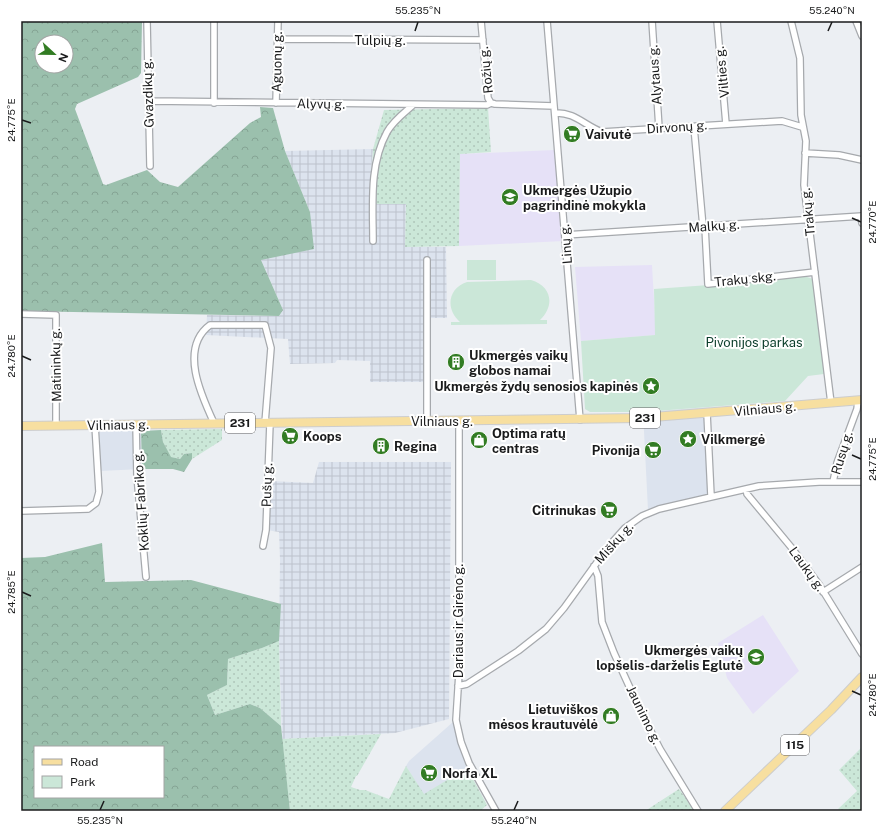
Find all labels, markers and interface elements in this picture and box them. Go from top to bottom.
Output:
text: 55.235°N [395,4,441,16]
text: 55.240°N [809,4,855,16]
street label: Aguonų g. [269,31,285,93]
street label: Tulpių g. [354,33,406,48]
north arrow [34,34,74,74]
street label: Alytaus g. [645,44,665,106]
street label: Vilties g. [712,45,732,99]
street label: Rožių g. [476,46,496,94]
text: N [56,52,70,64]
street label: Gvazdikų g. [139,58,157,128]
street label: Alyvų g. [297,96,345,112]
text: 24.775°E [5,98,17,142]
street label: Dirvonų g. [646,117,708,137]
supermarket icon: Vaivutė [562,124,582,144]
place label: Vaivutė [585,127,632,142]
place label: Ukmergės Užupio pagrindinė mokykla [523,183,646,213]
school or university icon: Ukmergės Užupio pagrindinė mokykla [500,187,520,207]
street label: Trakų g. [798,187,818,237]
text: 24.770°E [866,201,878,243]
street label: Malkų g. [688,217,740,235]
street label: Linų g. [557,223,575,264]
street label: Trakų skg. [713,268,777,290]
street label: Matininkų g. [48,328,64,402]
text: 24.780°E [5,334,17,378]
park label: Pivonijos parkas [705,335,803,350]
place label: Ukmergės vaikų globos namai [469,348,568,378]
building icon: Ukmergės vaikų globos namai [446,352,466,372]
place icon: Ukmergės žydų senosios kapinės [641,376,661,396]
place label: Ukmergės žydų senosios kapinės [434,379,638,394]
street label: Vilniaus g. [733,399,797,419]
road number: 231 [630,408,660,428]
road number: 231 [225,413,255,433]
street label: Vilniaus g. [411,414,473,429]
street label: Vilniaus g. [87,417,149,433]
supermarket icon: Koops [280,426,300,446]
place label: Optima ratų centras [492,426,566,456]
place label: Koops [303,429,342,444]
place icon: Vilkmergė [678,429,698,449]
street label: Rusų g. [828,429,856,476]
shop icon: Optima ratų centras [469,430,489,450]
place label: Vilkmergė [701,432,765,447]
building icon: Regina [371,436,391,456]
text: 24.775°E [866,437,878,481]
place label: Regina [394,439,437,454]
supermarket icon: Pivonija [643,440,663,460]
place label: Pivonija [592,443,640,458]
street label: Koklių Fabriko g. [130,450,152,552]
street label: Pušų g. [259,463,275,507]
supermarket icon: Citrinukas [599,500,619,520]
place label: Citrinukas [532,503,596,518]
street label: Miškų g. [592,519,636,567]
street label: Laukų g. [786,544,828,594]
street label: Dariaus ir Girėno g. [451,564,466,678]
text: 24.785°E [5,570,17,614]
place label: Ukmergės vaikų lopšelis-darželis Eglutė [596,643,743,673]
school or university icon: Ukmergės vaikų lopšelis-darželis Eglutė [746,647,766,667]
text: 24.780°E [866,673,878,717]
street label: Jaunimo g. [623,683,665,747]
place label: Lietuviškos mėsos krautuvėlė [489,702,598,732]
shop icon: Lietuviškos mėsos krautuvėlė [601,706,621,726]
road number: 115 [781,735,809,755]
legend [34,746,164,798]
text: Road [70,755,98,769]
supermarket icon: Norfa XL [419,763,439,783]
place label: Norfa XL [442,766,498,781]
text: Park [70,775,96,789]
text: 55.235°N [77,814,123,826]
text: 55.240°N [491,814,537,826]

